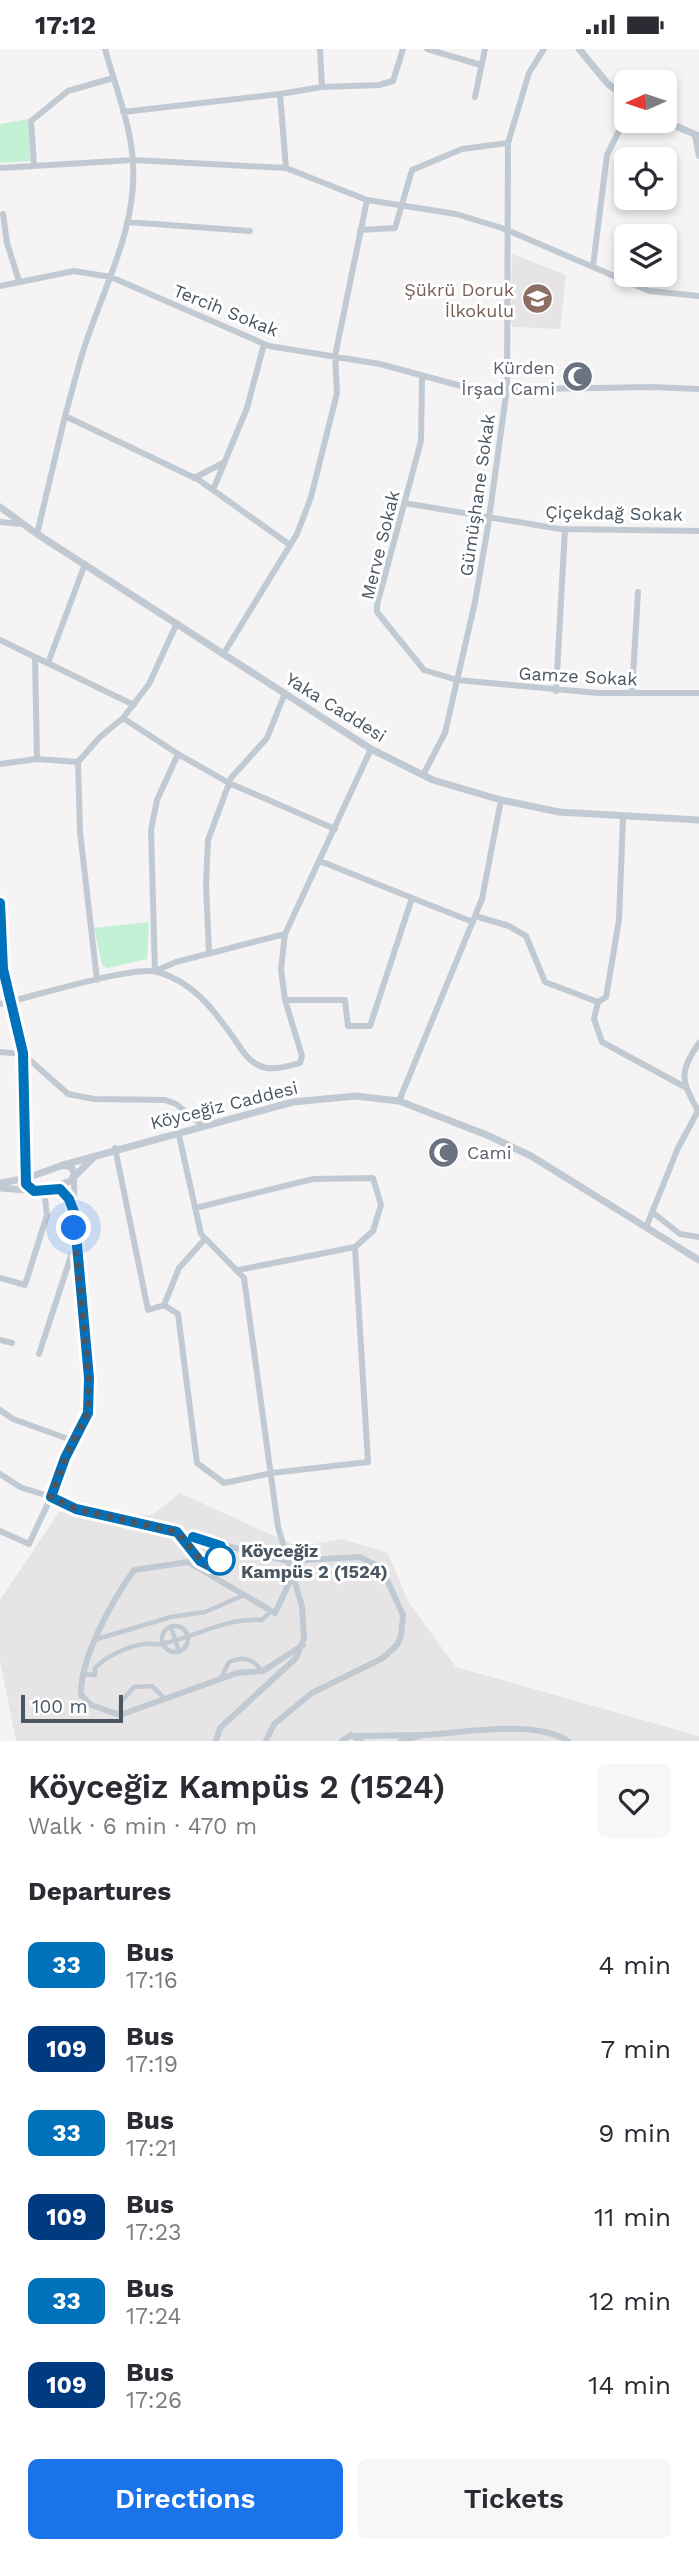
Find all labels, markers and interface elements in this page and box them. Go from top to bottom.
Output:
text: 17:12 [35,10,96,40]
north arrow [614,70,677,133]
map controls [614,70,677,287]
button: locate [614,147,677,210]
button: layers [614,224,677,287]
street label: Tercih Sokak [170,279,282,341]
place label: Şükrü Doruk İlkokulu [404,279,514,321]
school or university icon: Şükrü Doruk İlkokulu [520,282,554,316]
place label: Kürden İrşad Cami [461,357,555,399]
mosque icon: Kürden İrşad Cami [561,360,595,394]
street label: Gümüşhane Sokak [455,413,499,577]
street label: Merve Sokak [356,488,404,602]
street label: Çiçekdağ Sokak [545,501,683,525]
street label: Gamze Sokak [518,662,638,690]
street label: Yaka Caddesi [282,668,390,746]
street label: Köyceğiz Caddesi [148,1077,300,1133]
mosque icon: Cami [427,1135,461,1169]
place label: Cami [467,1142,511,1163]
your location [56,1210,91,1245]
place label: Köyceğiz Kampüs 2 (1524) [241,1540,388,1582]
marker: Köyceğiz Kampüs 2 (1524) [205,1545,235,1575]
scale bar [21,1692,122,1724]
text: 100 m [32,1695,88,1718]
button: heart [597,1764,671,1838]
text: Köyceğiz Kampüs 2 (1524) [28,1767,445,1806]
text: Walk · 6 min · 470 m [28,1813,257,1840]
text: Departures [28,1876,171,1906]
text: Bus [126,1937,174,1967]
text: 4 min [598,1950,671,1980]
text: 33 [52,1951,81,1979]
text: 17:16 [126,1967,178,1994]
text: Bus [126,2021,174,2051]
text: 7 min [601,2034,671,2064]
text: 109 [46,2035,87,2063]
text: 17:19 [126,2051,178,2078]
text: Bus [126,2105,174,2135]
text: 9 min [598,2118,671,2148]
text: 33 [52,2119,81,2147]
text: 17:21 [126,2135,177,2162]
text: Bus [126,2189,174,2219]
text: 11 min [594,2202,671,2232]
text: 109 [46,2203,87,2231]
text: 17:23 [126,2219,182,2246]
text: Bus [126,2273,174,2303]
text: 12 min [589,2286,671,2316]
text: 33 [52,2287,81,2315]
text: 17:24 [126,2303,181,2330]
text: Bus [126,2357,174,2387]
text: 14 min [588,2370,671,2400]
text: 109 [46,2371,87,2399]
text: 17:26 [126,2387,182,2414]
button: Directions [28,2459,343,2539]
button: Tickets [357,2459,671,2539]

